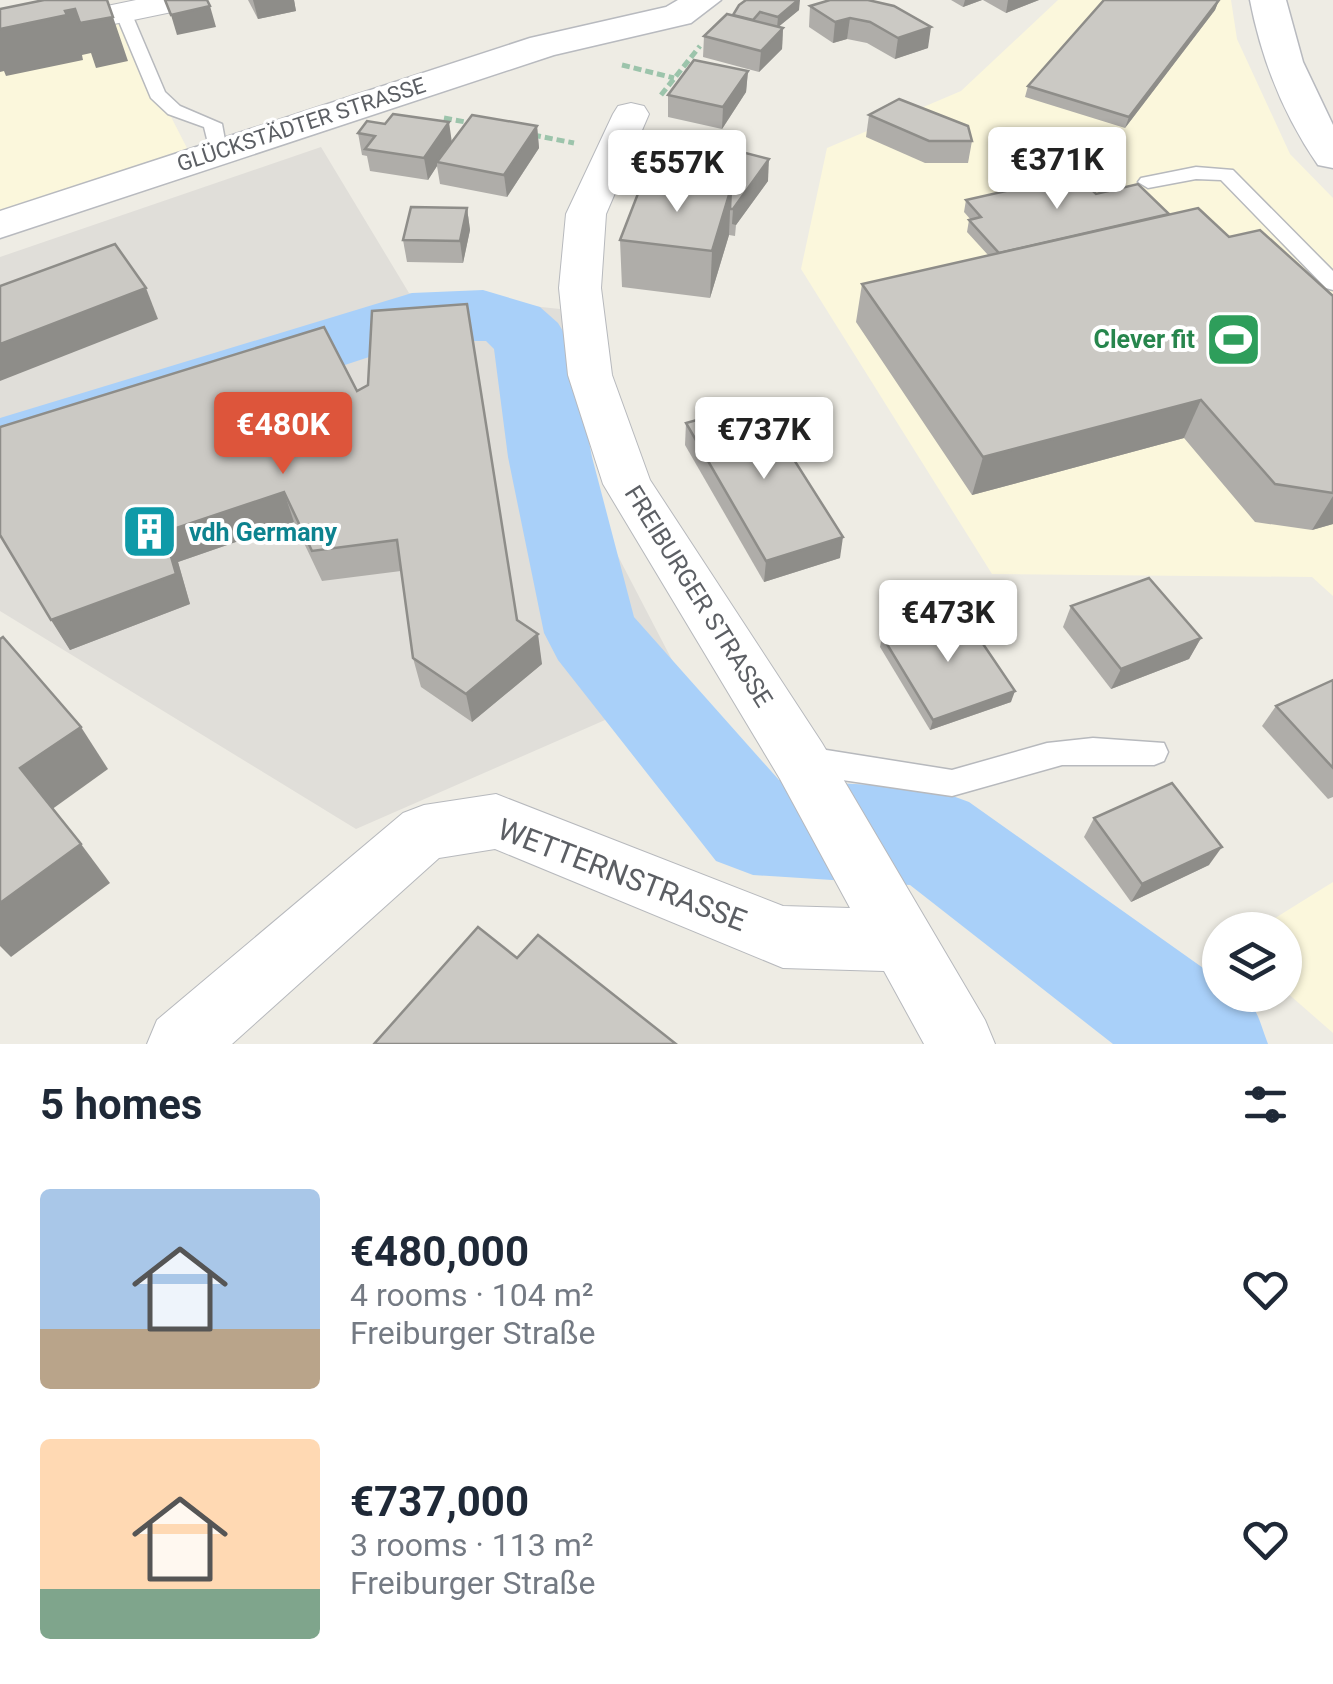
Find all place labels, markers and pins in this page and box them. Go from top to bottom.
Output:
pin: €371K [987,127,1127,212]
pin: €557K [607,130,747,215]
sports icon: Clever fit [1204,309,1264,369]
place label: Clever fit [1094,325,1195,354]
pin: €480K [213,392,353,477]
pin: €737K [694,397,834,482]
building icon: vdh Germany [120,502,180,562]
place label: vdh Germany [189,518,338,547]
pin: €473K [878,580,1018,665]

